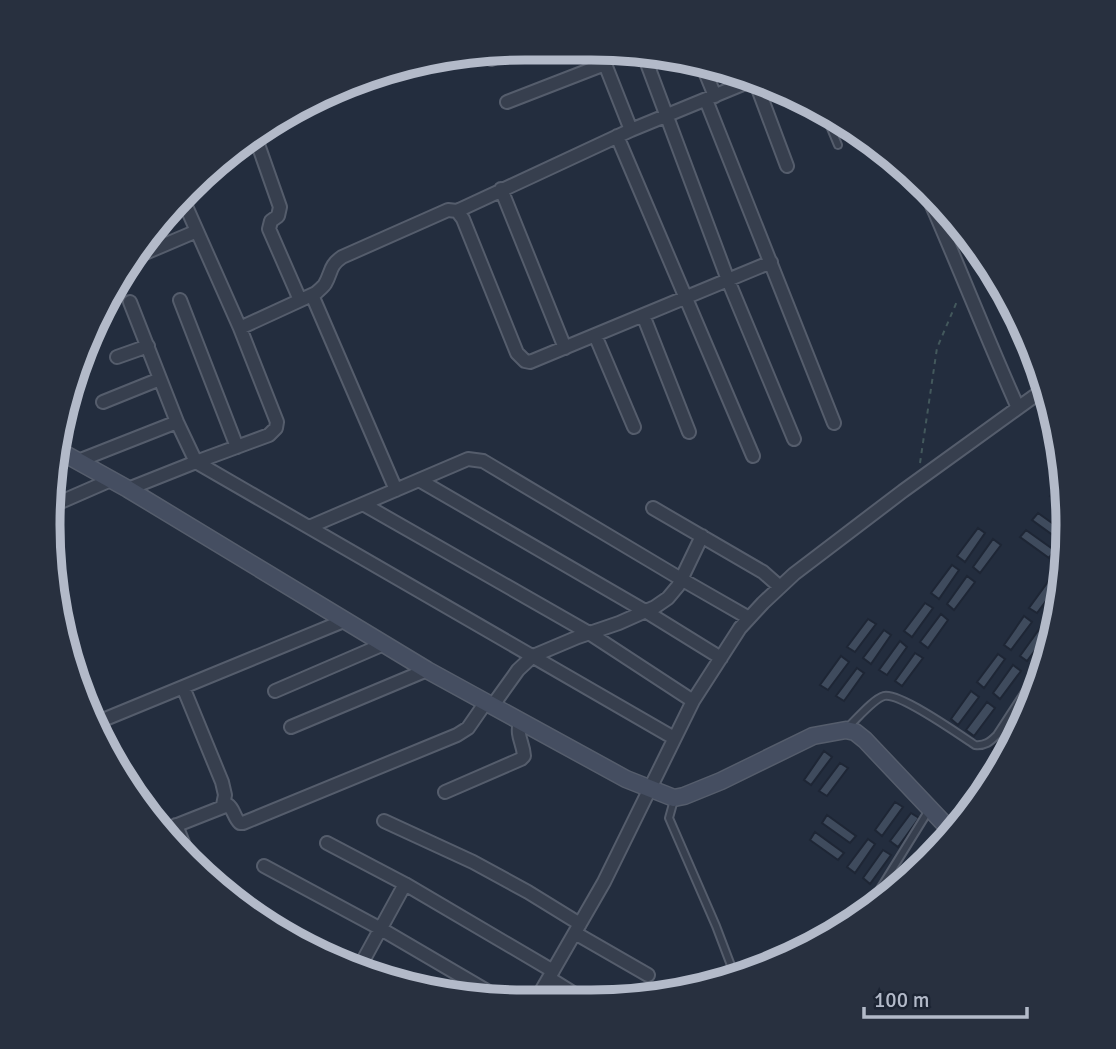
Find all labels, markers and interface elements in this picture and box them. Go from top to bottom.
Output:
scale bar [864,976,1027,1020]
text: 100 m [874,987,929,1013]

